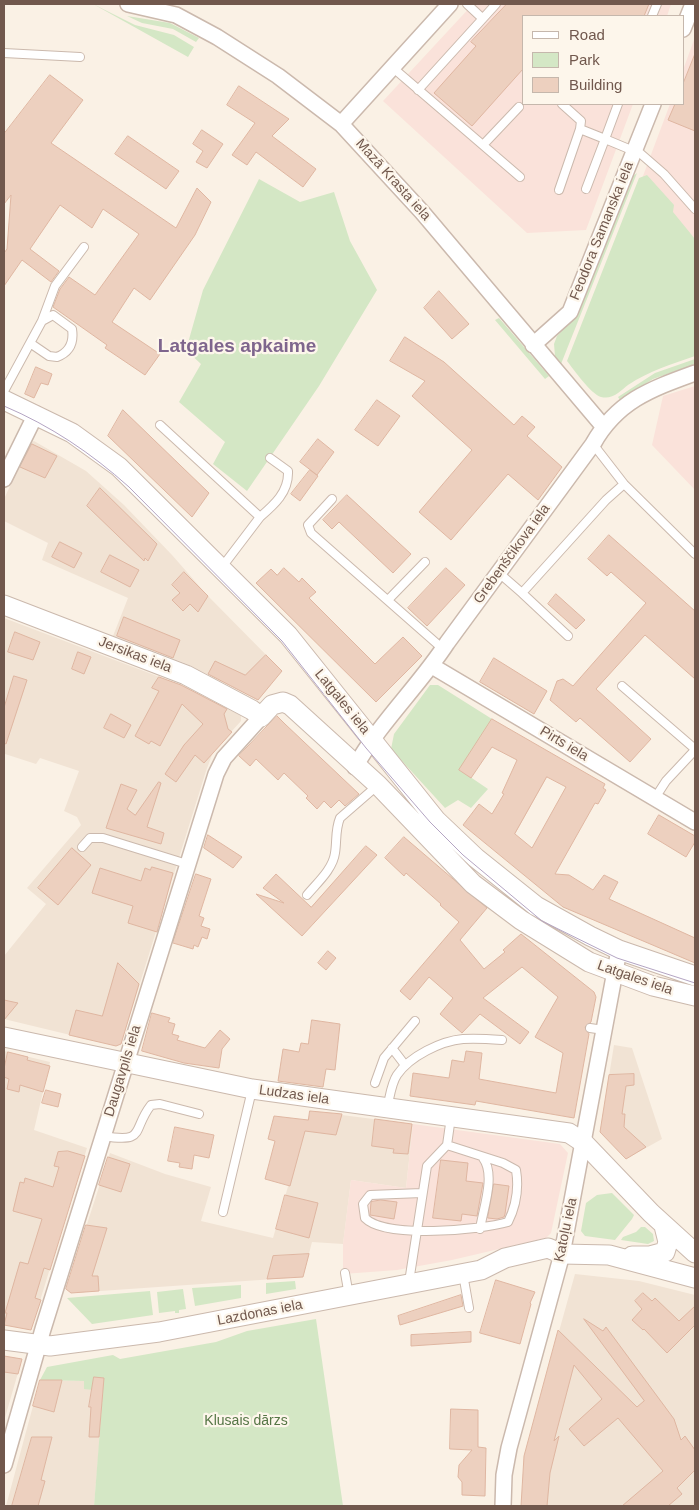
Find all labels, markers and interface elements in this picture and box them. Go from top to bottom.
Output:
legend [522,15,684,105]
text: Road [569,26,605,43]
text: Park [569,51,600,68]
text: Building [569,76,622,93]
street label: Mazā Krasta iela [352,136,434,224]
street label: Feodora Samanska iela [567,159,637,303]
district label: Latgales apkaime [158,336,316,358]
street label: Grebenščikova iela [470,501,554,607]
street label: Jersikas iela [96,633,174,677]
street label: Latgales iela [311,666,373,738]
street label: Pirts iela [537,723,591,765]
street label: Latgales iela [595,957,675,999]
street label: Daugavpils iela [101,1023,145,1119]
street label: Ludzas iela [258,1082,330,1108]
street label: Katoļu iela [551,1196,581,1264]
street label: Lazdonas iela [216,1297,304,1329]
park label: Klusais dārzs [204,1413,288,1429]

